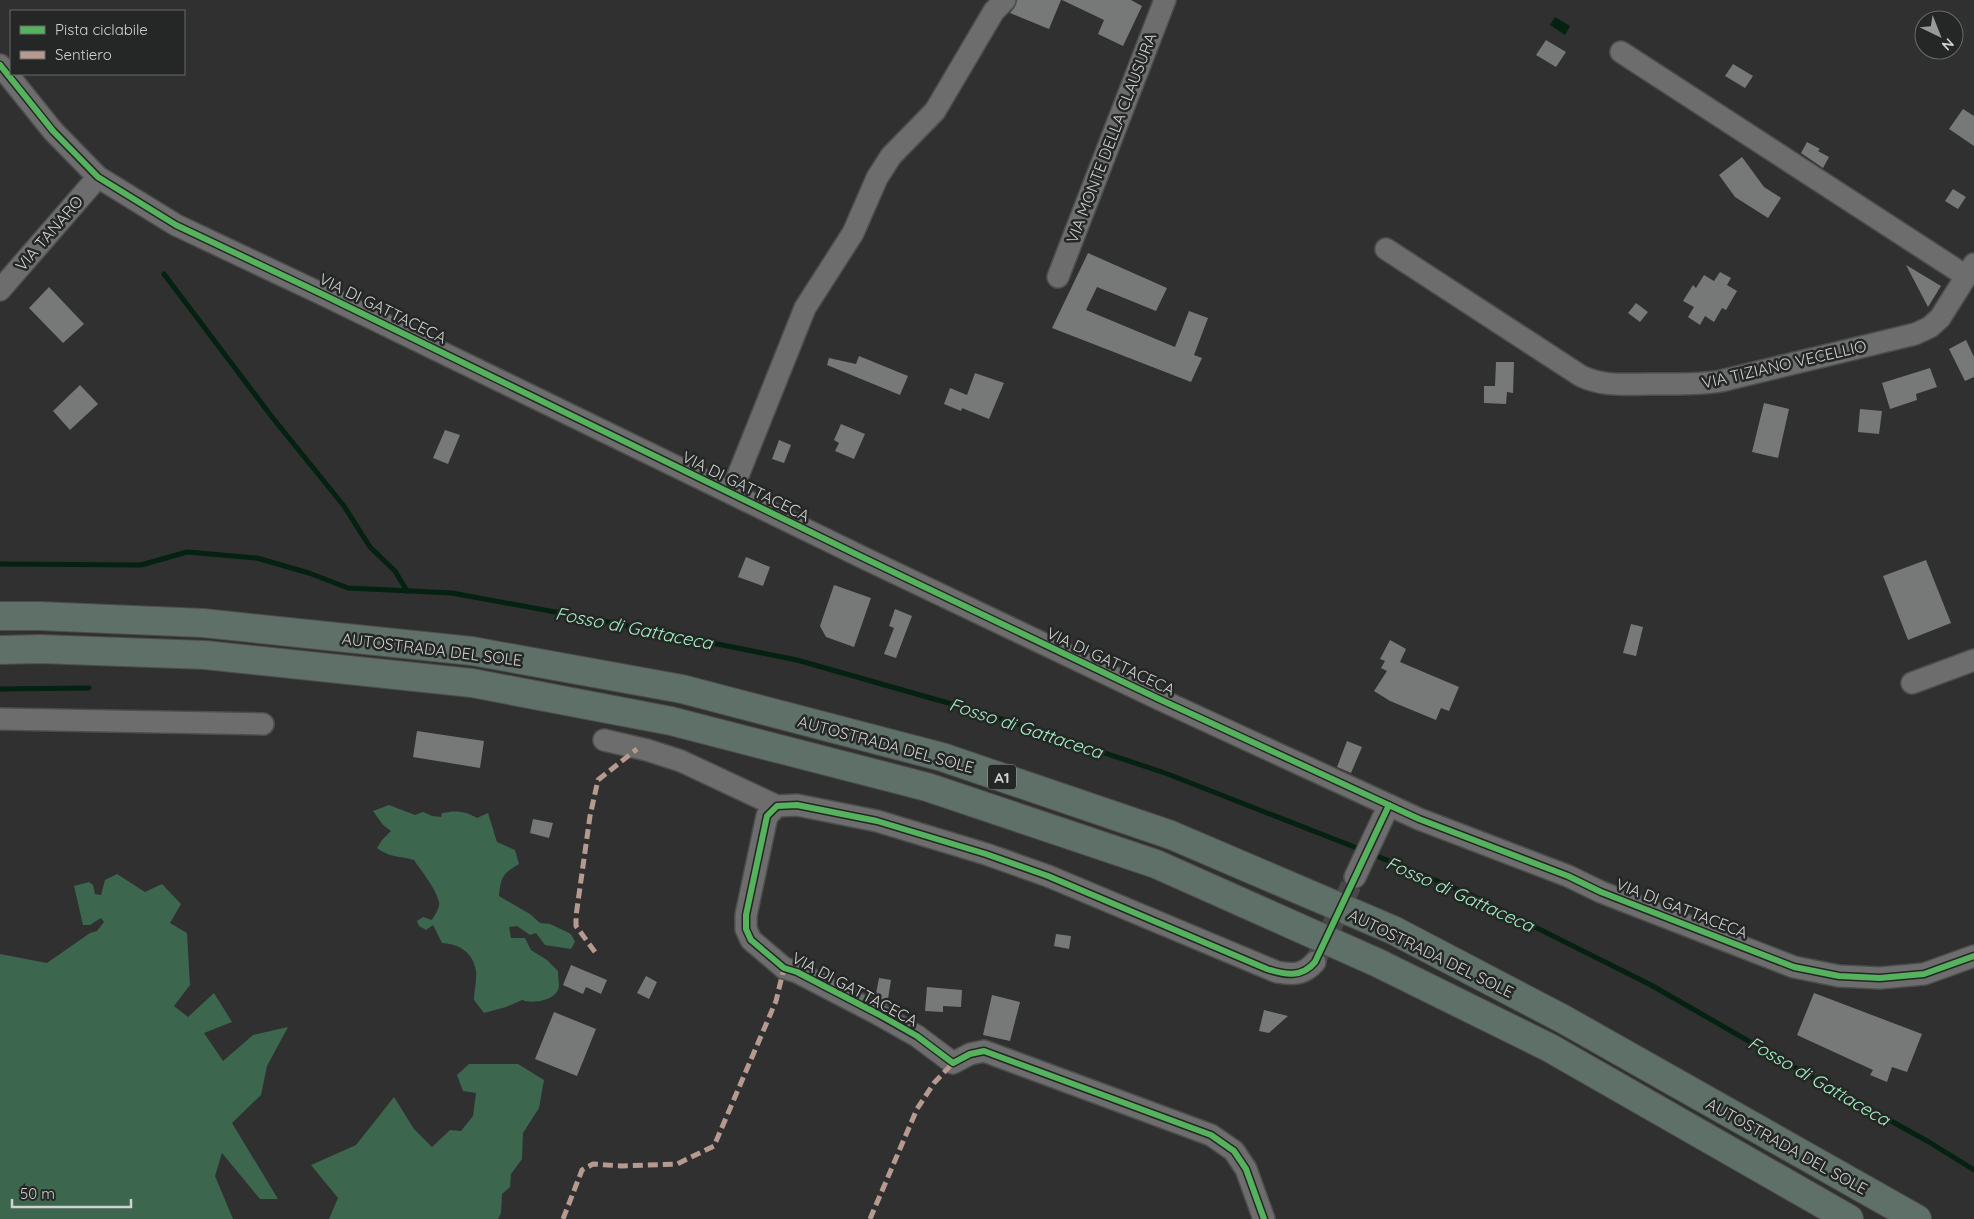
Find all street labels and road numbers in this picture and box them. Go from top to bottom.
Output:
street label: VIA MONTE DELLA CLAUSURA [1062,30,1160,246]
street label: VIA TANARO [11,191,87,275]
street label: VIA DI GATTACECA [316,268,450,348]
street label: VIA TIZIANO VECELLIO [1700,335,1868,393]
street label: VIA DI GATTACECA [679,446,813,526]
street label: VIA DI GATTACECA [1044,622,1178,700]
street label: AUTOSTRADA DEL SOLE [341,628,523,670]
street label: AUTOSTRADA DEL SOLE [796,711,976,777]
road number: A1 [988,764,1016,790]
street label: VIA DI GATTACECA [1613,874,1751,942]
street label: AUTOSTRADA DEL SOLE [1345,904,1517,1002]
street label: VIA DI GATTACECA [789,947,921,1031]
street label: AUTOSTRADA DEL SOLE [1703,1093,1871,1199]

